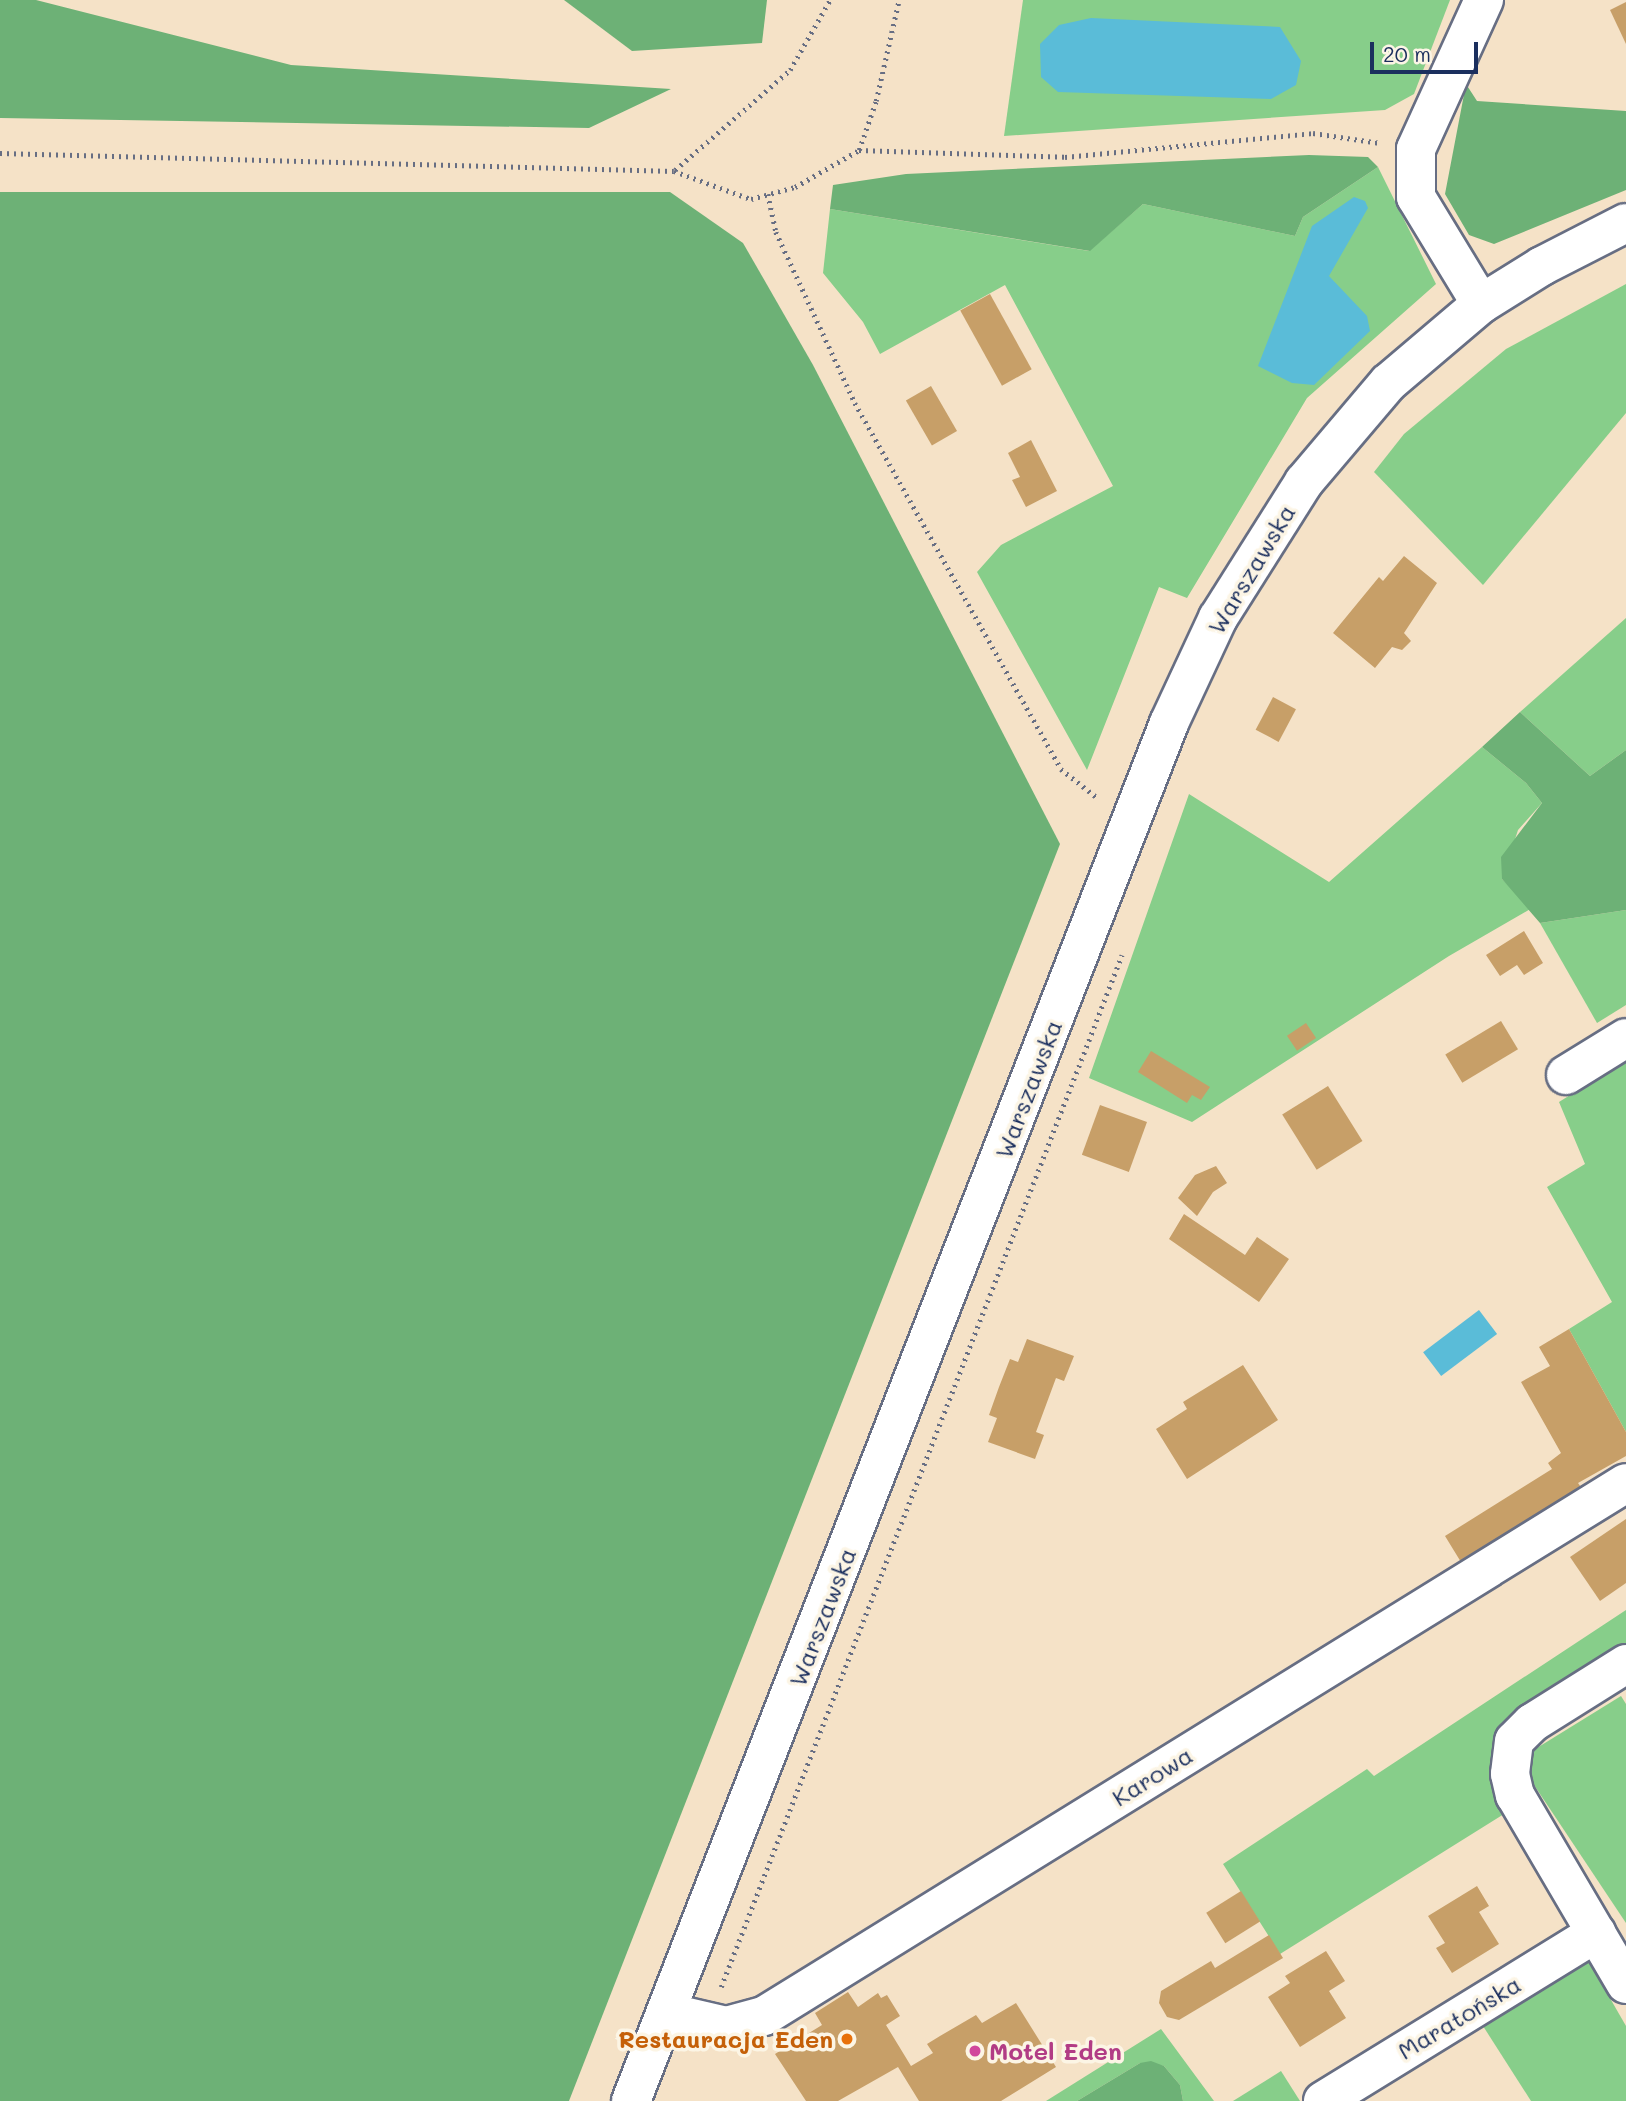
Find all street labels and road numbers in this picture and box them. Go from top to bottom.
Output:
street label: Warszawska [1201,499,1301,639]
street label: Warszawska [988,1016,1068,1162]
street label: Warszawska [782,1544,862,1690]
street label: Karowa [1106,1740,1198,1812]
street label: Maratońska [1392,1969,1526,2065]

